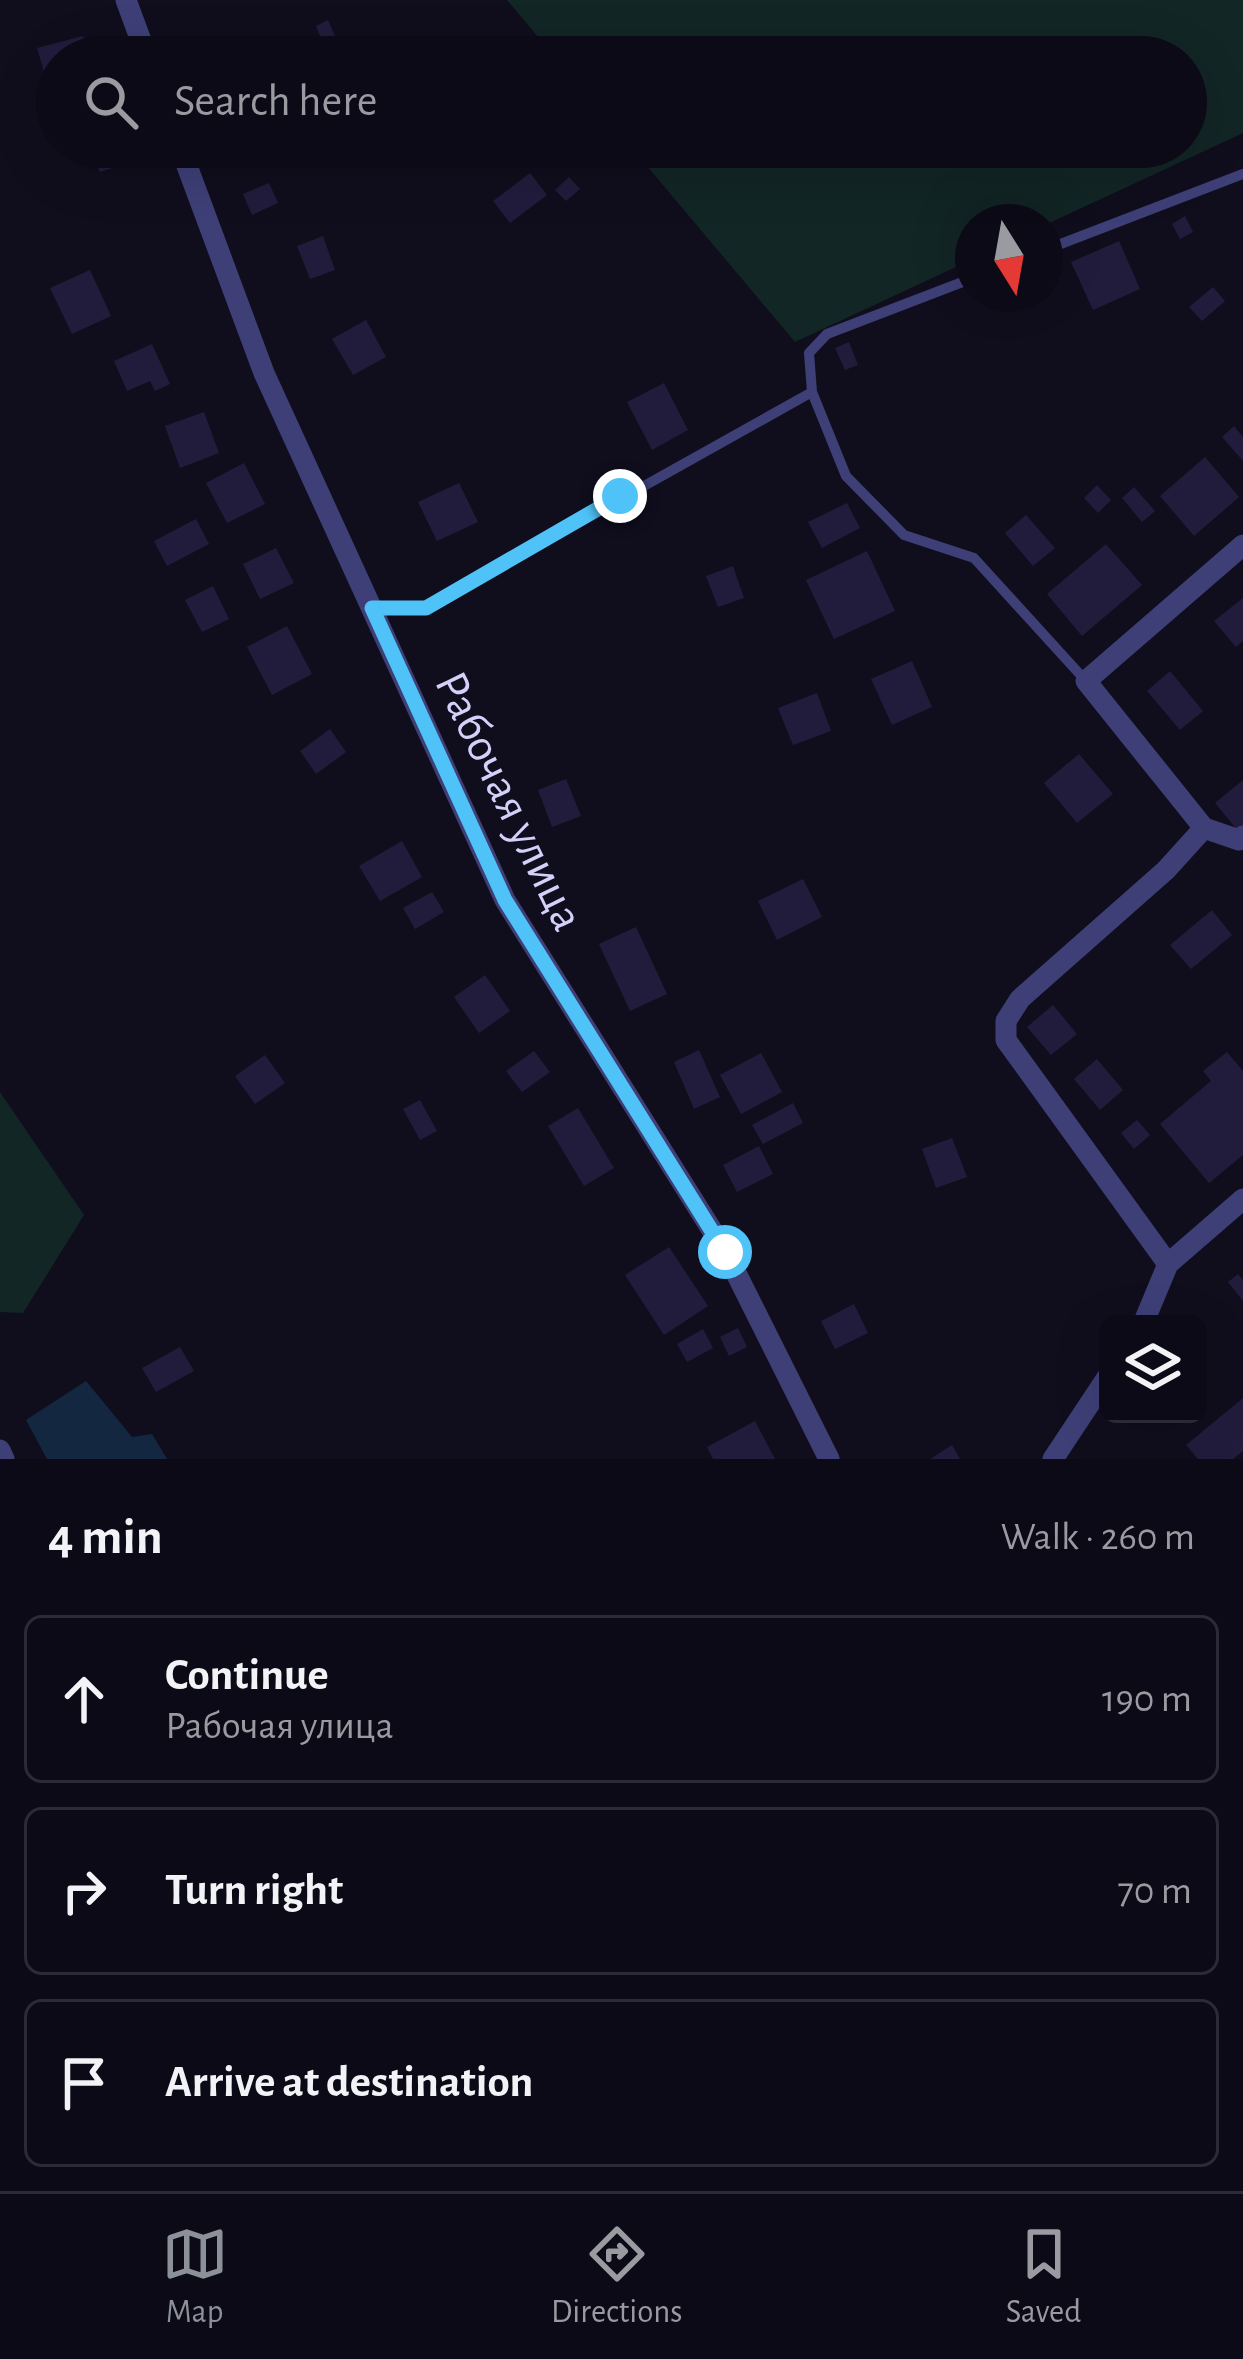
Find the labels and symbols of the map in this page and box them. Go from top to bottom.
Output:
north arrow [955,204,1063,312]
route end [593,469,647,523]
street label: Рабочая улица [425,664,592,938]
route start [698,1225,752,1279]

